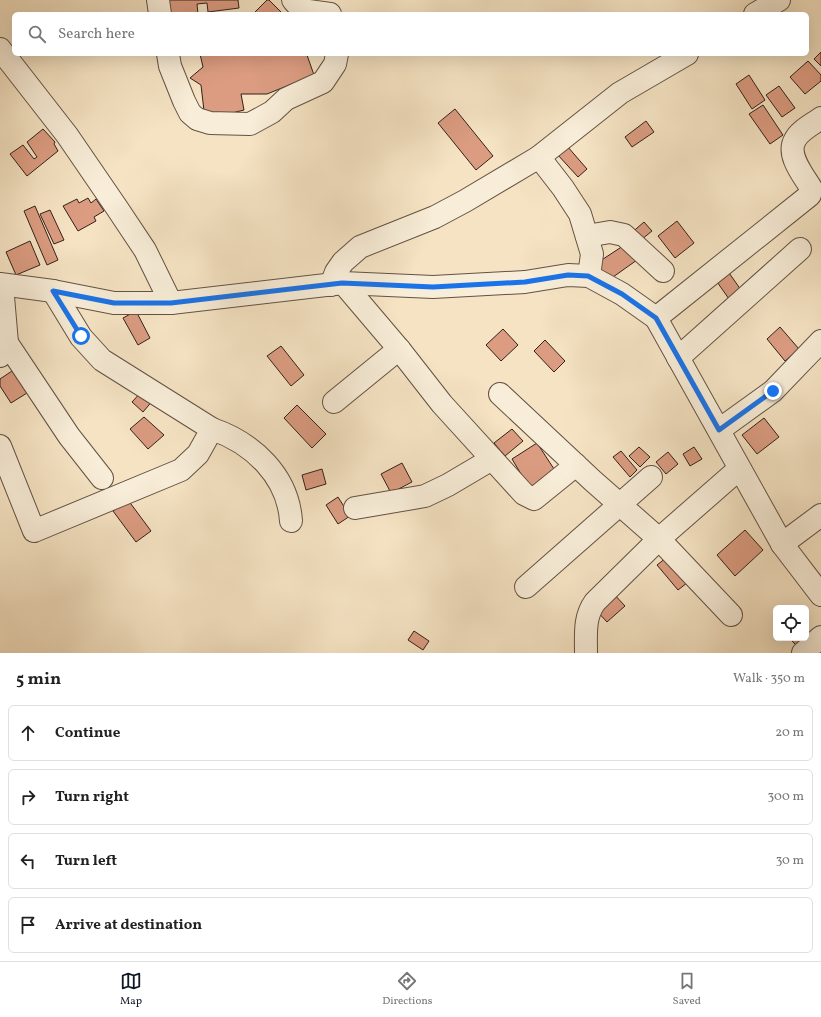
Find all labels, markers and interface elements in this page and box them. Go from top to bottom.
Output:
search box [12,12,809,56]
icon: search [26,23,48,45]
text: Search here [58,24,135,45]
route start [72,327,90,345]
route end [764,382,782,400]
map controls [773,605,809,641]
button: locate [773,605,809,641]
text: 5 min [16,668,61,691]
text: Walk · 350 m [733,670,805,688]
icon: ahead [17,722,39,744]
text: Continue [55,723,120,744]
text: 20 m [775,724,804,742]
icon: right [17,786,39,808]
text: Turn right [55,787,129,808]
text: 300 m [768,788,804,806]
icon: left [17,850,39,872]
text: Turn left [55,851,117,872]
text: 30 m [776,852,804,870]
icon: arrive [17,914,39,936]
text: Arrive at destination [55,915,202,936]
tab: Map [120,970,142,1009]
tab: Directions [382,970,433,1009]
tab: Saved [673,970,701,1009]

